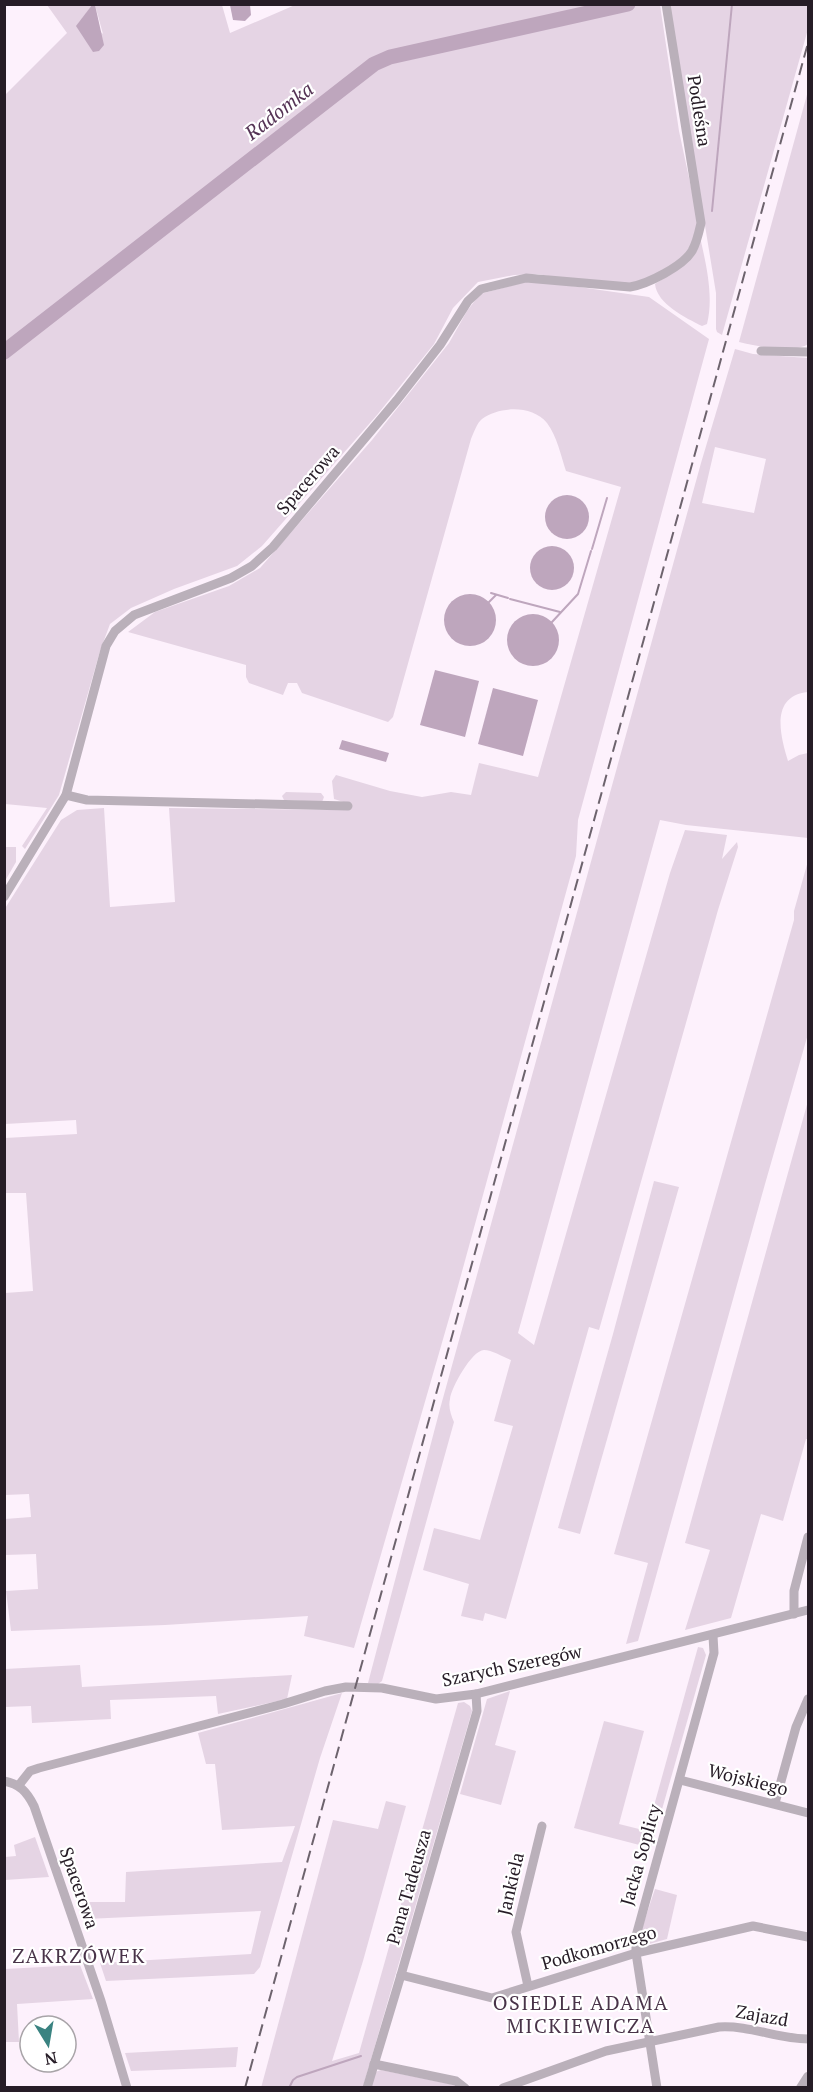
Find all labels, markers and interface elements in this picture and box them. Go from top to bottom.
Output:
street label: Podleśna [682,73,717,148]
water label: Radomka [238,75,319,146]
street label: Spacerowa [270,439,344,519]
street label: Szarych Szeregów [440,1638,585,1692]
street label: Wojskiego [706,1757,791,1801]
street label: Jacka Soplicy [614,1800,666,1908]
street label: Pana Tadeusza [380,1826,436,1947]
street label: Spacerowa [55,1844,105,1932]
street label: Jankiela [491,1850,529,1918]
street label: Podkomorzego [538,1919,659,1975]
district label: ZAKRZÓWEK [12,1942,146,1969]
district label: OSIEDLE ADAMA MICKIEWICZA [493,1989,669,2039]
street label: Zajazd [734,1999,790,2031]
north arrow [18,2014,78,2074]
text: N [43,2047,59,2071]

